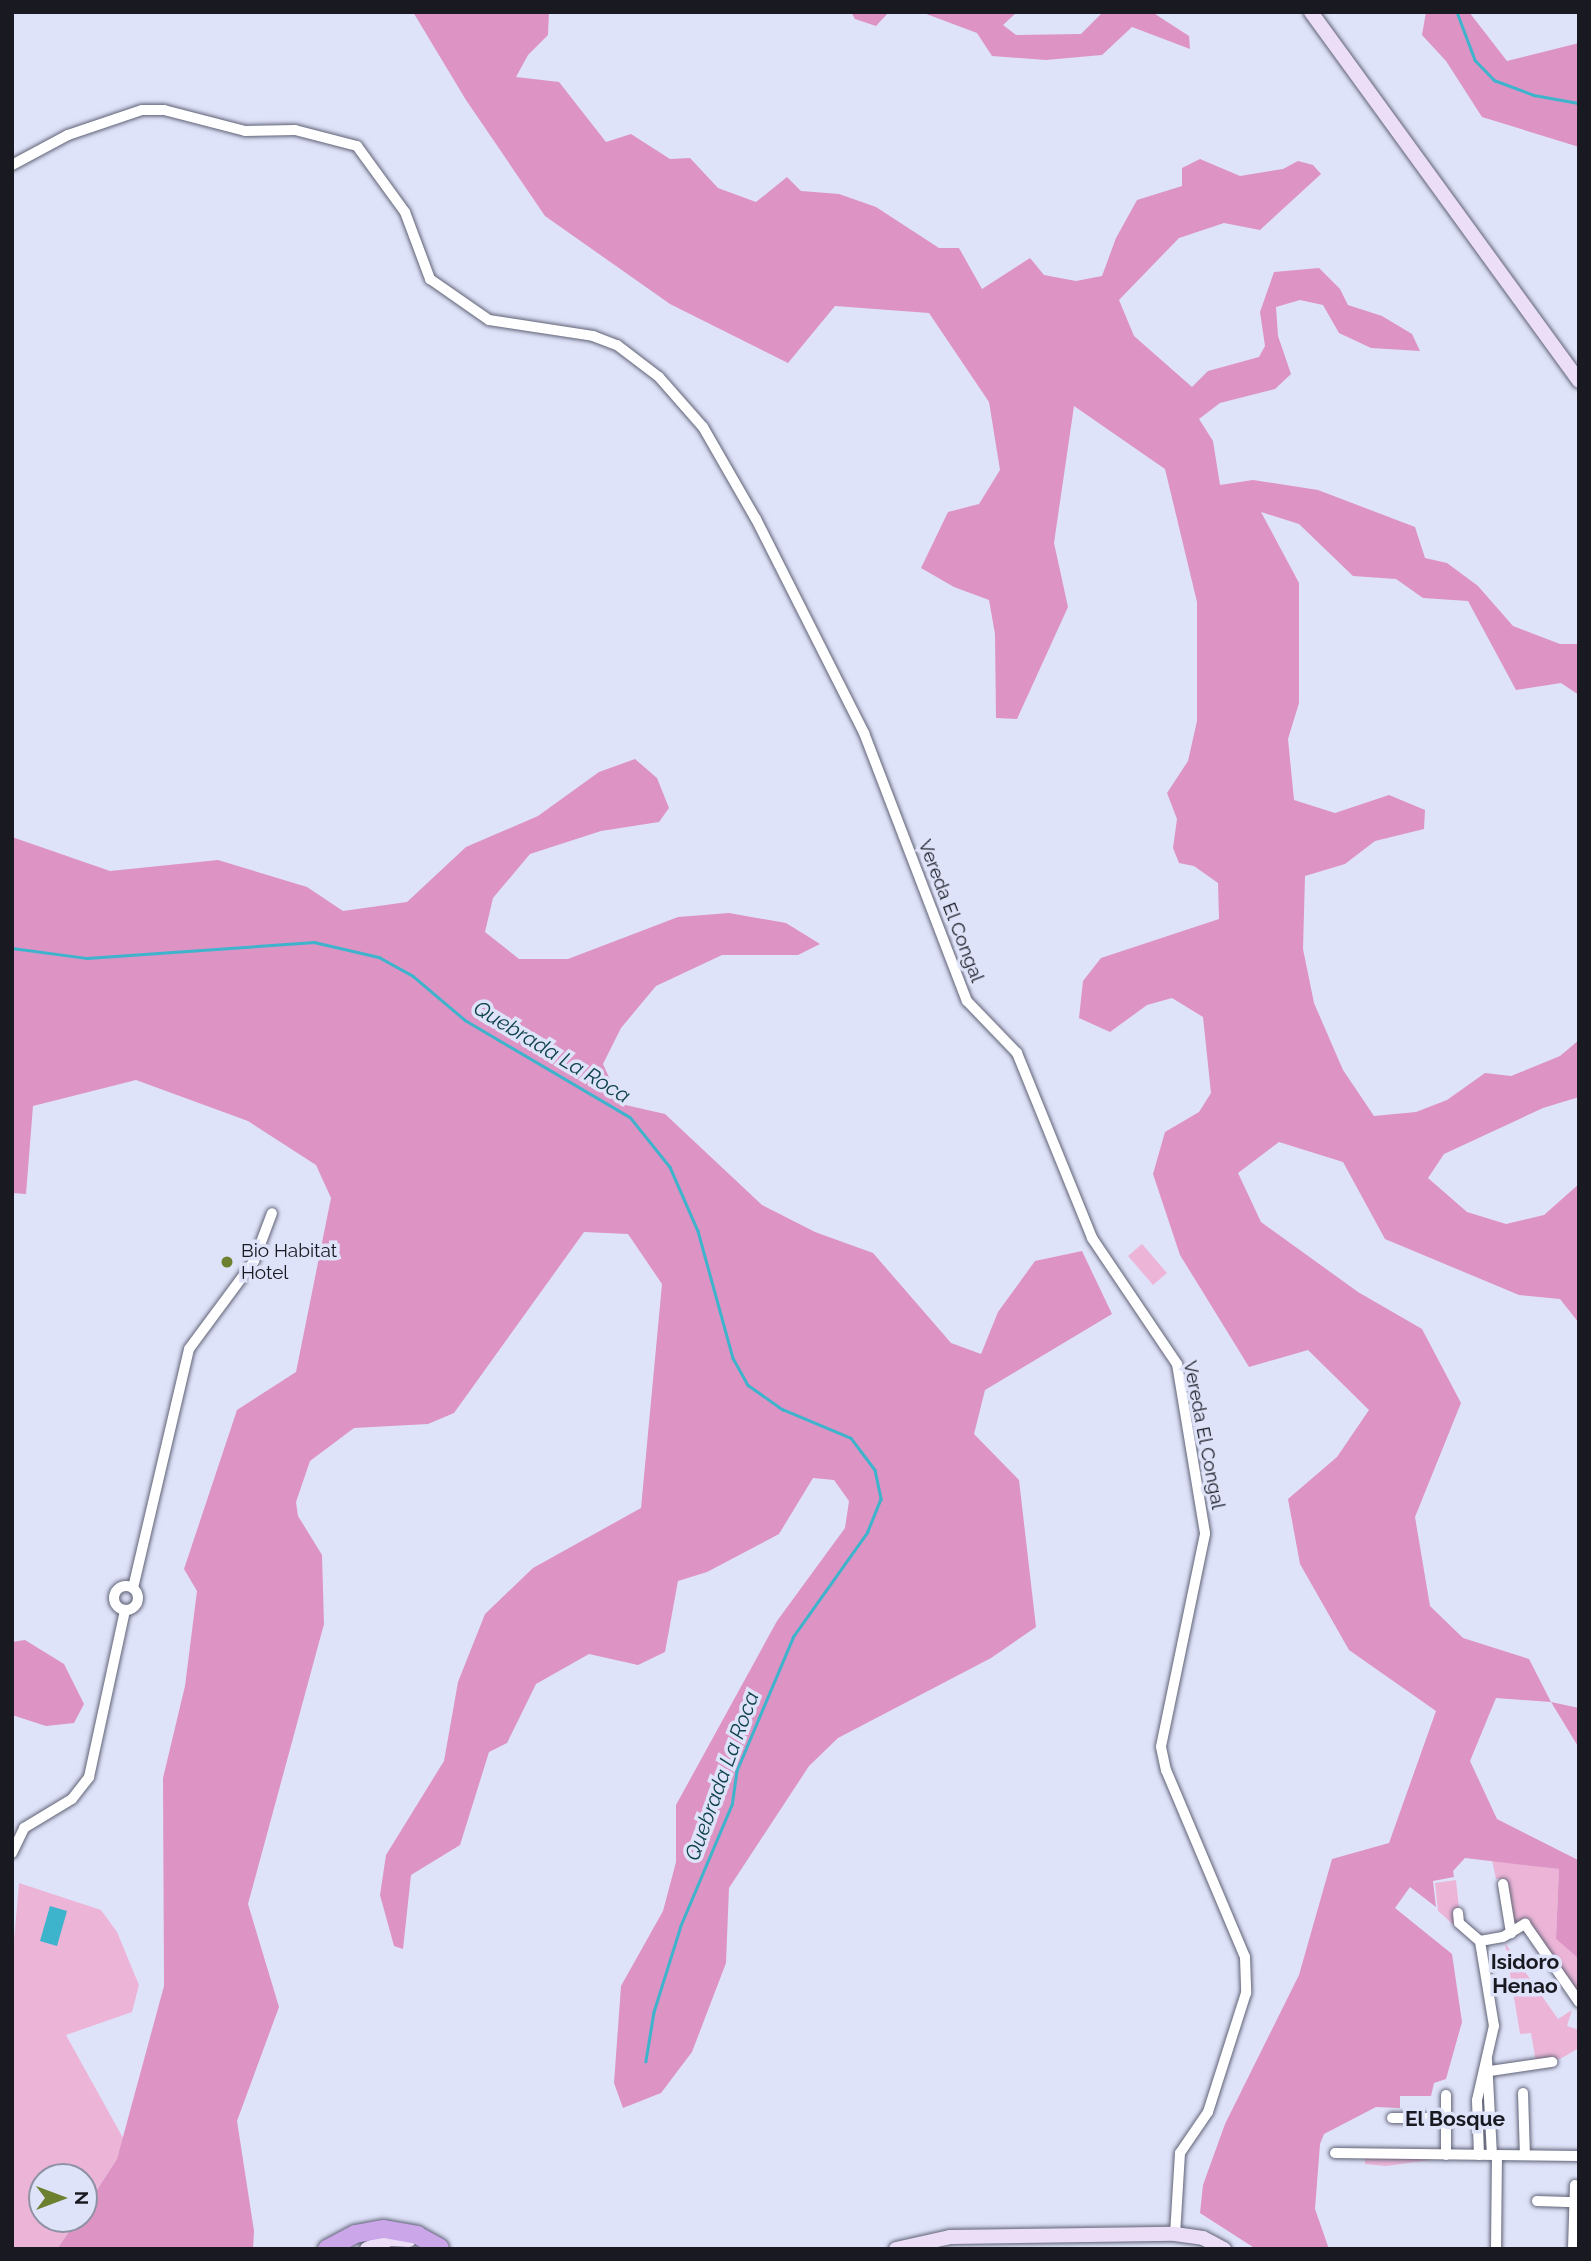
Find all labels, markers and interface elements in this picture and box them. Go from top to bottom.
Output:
street label: Vereda El Congal [913,836,989,986]
water label: Quebrada La Roca [469,995,635,1109]
place label: Bio Habitat Hotel [241,1240,337,1284]
marker: Bio Habitat Hotel [219,1254,235,1270]
street label: Vereda El Congal [1178,1358,1230,1512]
water label: Quebrada La Roca [680,1688,764,1864]
district label: Isidoro Henao [1491,1949,1559,1999]
district label: El Bosque [1405,2106,1505,2132]
north arrow [28,2163,98,2233]
text: N [71,2191,93,2205]

